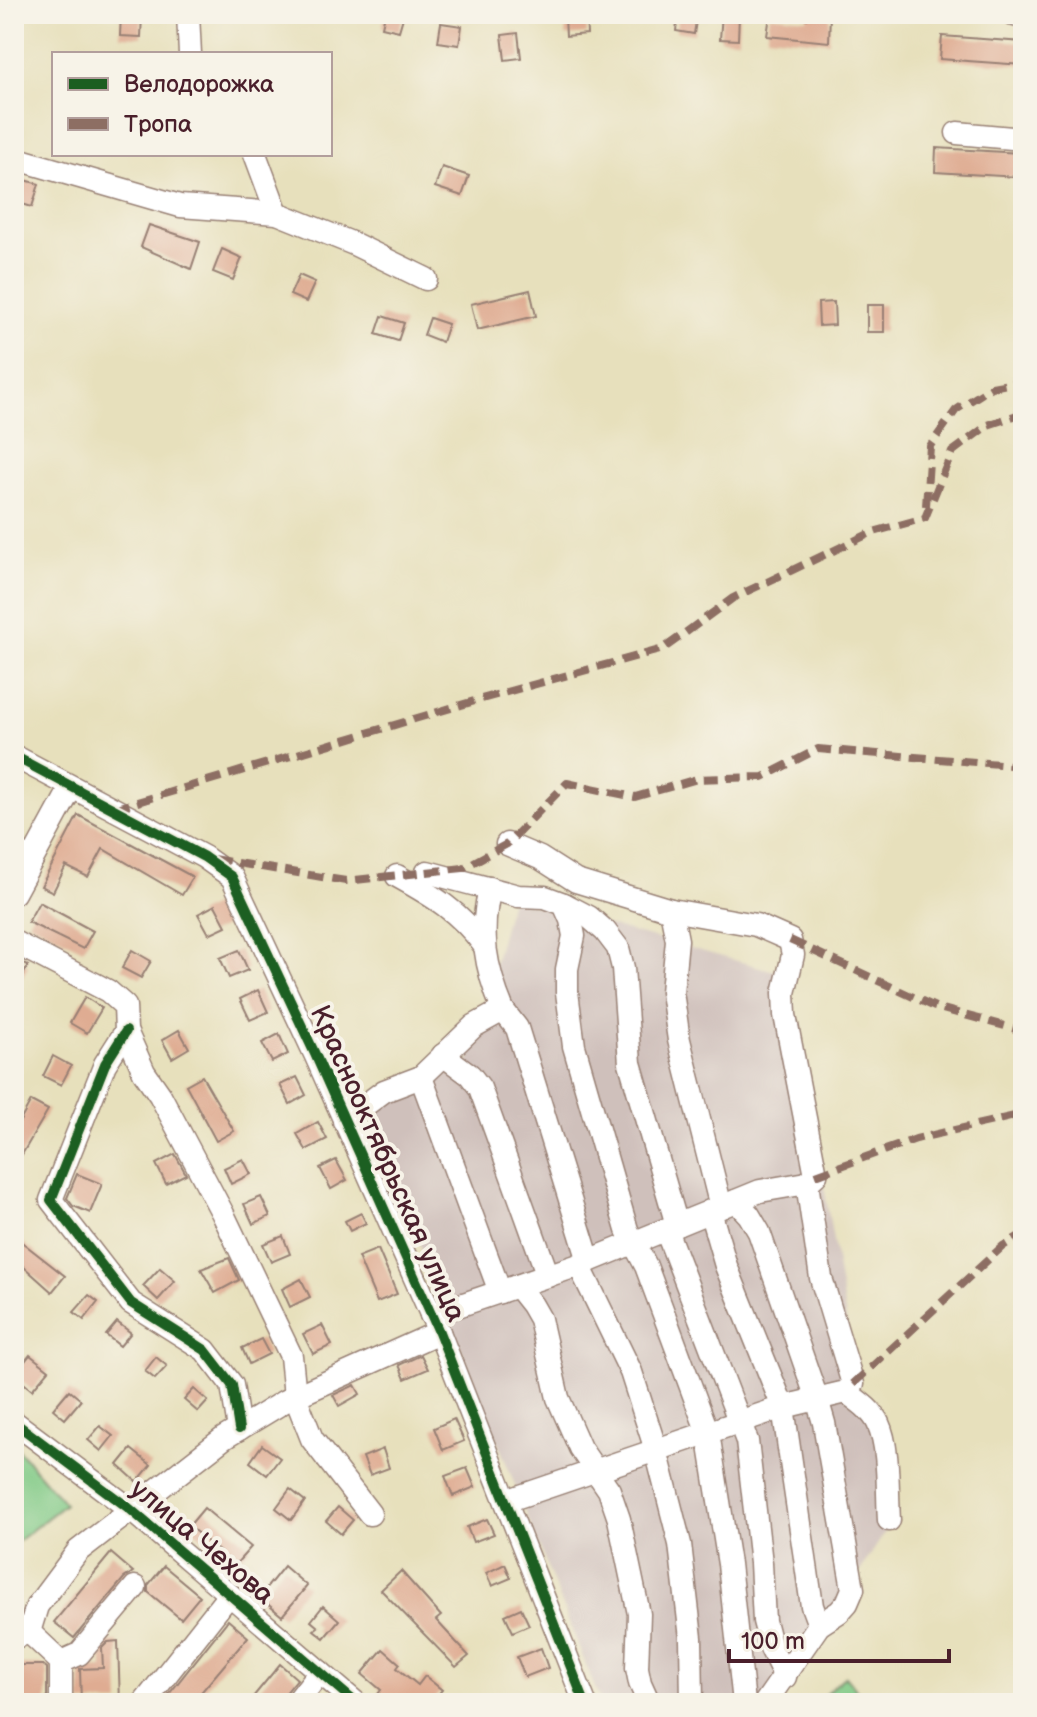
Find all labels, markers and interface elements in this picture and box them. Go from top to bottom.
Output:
legend [52,52,332,156]
text: Велодорожка [124,70,274,99]
text: Тропа [124,110,192,139]
street label: Краснооктябрьская улица [303,1000,473,1327]
street label: улица Чехова [123,1472,281,1612]
scale bar [729,1613,949,1663]
text: 100 m [741,1627,805,1656]

